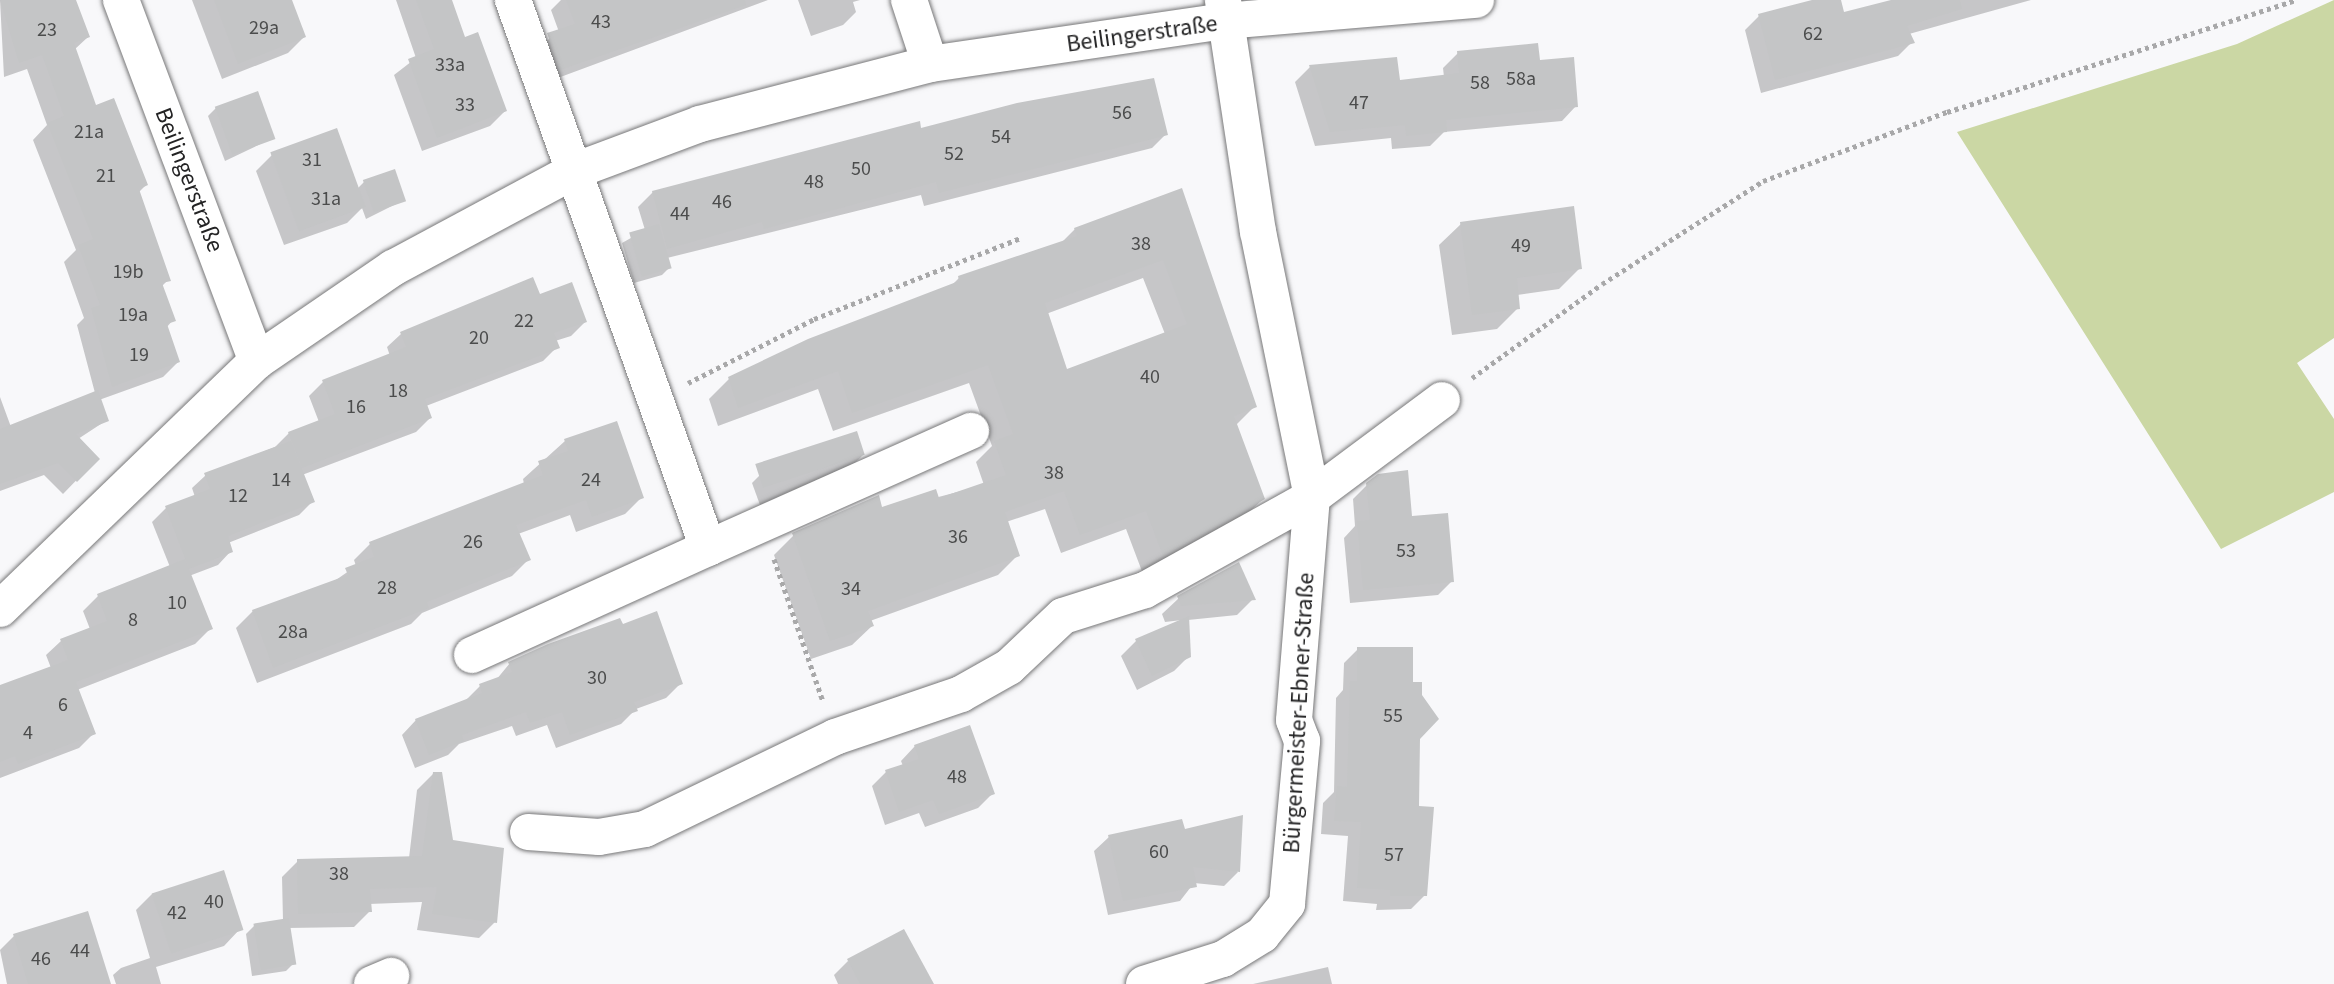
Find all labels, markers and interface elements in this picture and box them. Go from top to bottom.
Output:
street label: Beilingerstraße [1065,9,1219,59]
house number: 43 [591,10,611,34]
house number: 29a [249,16,279,40]
house number: 23 [37,18,57,42]
house number: 62 [1803,22,1823,46]
house number: 33a [435,53,465,77]
house number: 58a [1506,67,1536,91]
house number: 58 [1470,71,1490,95]
house number: 47 [1349,91,1369,115]
house number: 33 [455,93,475,117]
house number: 56 [1112,101,1132,125]
street label: Beilingerstraße [148,104,230,256]
house number: 21a [74,120,104,144]
house number: 54 [991,125,1011,149]
house number: 52 [944,142,964,166]
house number: 31 [302,148,322,172]
house number: 50 [851,157,871,181]
house number: 21 [96,164,116,188]
house number: 48 [804,170,824,194]
house number: 31a [311,187,341,211]
house number: 46 [712,190,732,214]
house number: 44 [670,202,690,226]
house number: 38 [1131,232,1151,256]
house number: 49 [1511,234,1531,258]
house number: 19b [113,260,143,284]
house number: 19a [118,303,148,327]
house number: 22 [514,309,534,333]
house number: 20 [469,326,489,350]
house number: 19 [129,343,149,367]
house number: 40 [1140,365,1160,389]
house number: 18 [388,379,408,403]
house number: 16 [346,395,366,419]
house number: 38 [1044,461,1064,485]
house number: 14 [271,468,291,492]
house number: 24 [581,468,601,492]
house number: 12 [228,484,248,508]
house number: 36 [948,525,968,549]
house number: 26 [463,530,483,554]
house number: 53 [1396,539,1416,563]
street label: Bürgermeister-Ebner-Straße [1277,572,1321,854]
house number: 28 [377,576,397,600]
house number: 34 [841,577,861,601]
house number: 10 [167,591,187,615]
house number: 8 [128,608,138,632]
house number: 28a [278,620,308,644]
house number: 30 [587,666,607,690]
house number: 6 [58,693,68,717]
house number: 55 [1383,704,1403,728]
house number: 4 [23,721,33,745]
house number: 48 [947,765,967,789]
house number: 60 [1149,840,1169,864]
house number: 57 [1384,843,1404,867]
house number: 38 [329,862,349,886]
house number: 40 [204,890,224,914]
house number: 42 [167,901,187,925]
house number: 44 [70,939,90,963]
house number: 46 [31,947,51,971]

